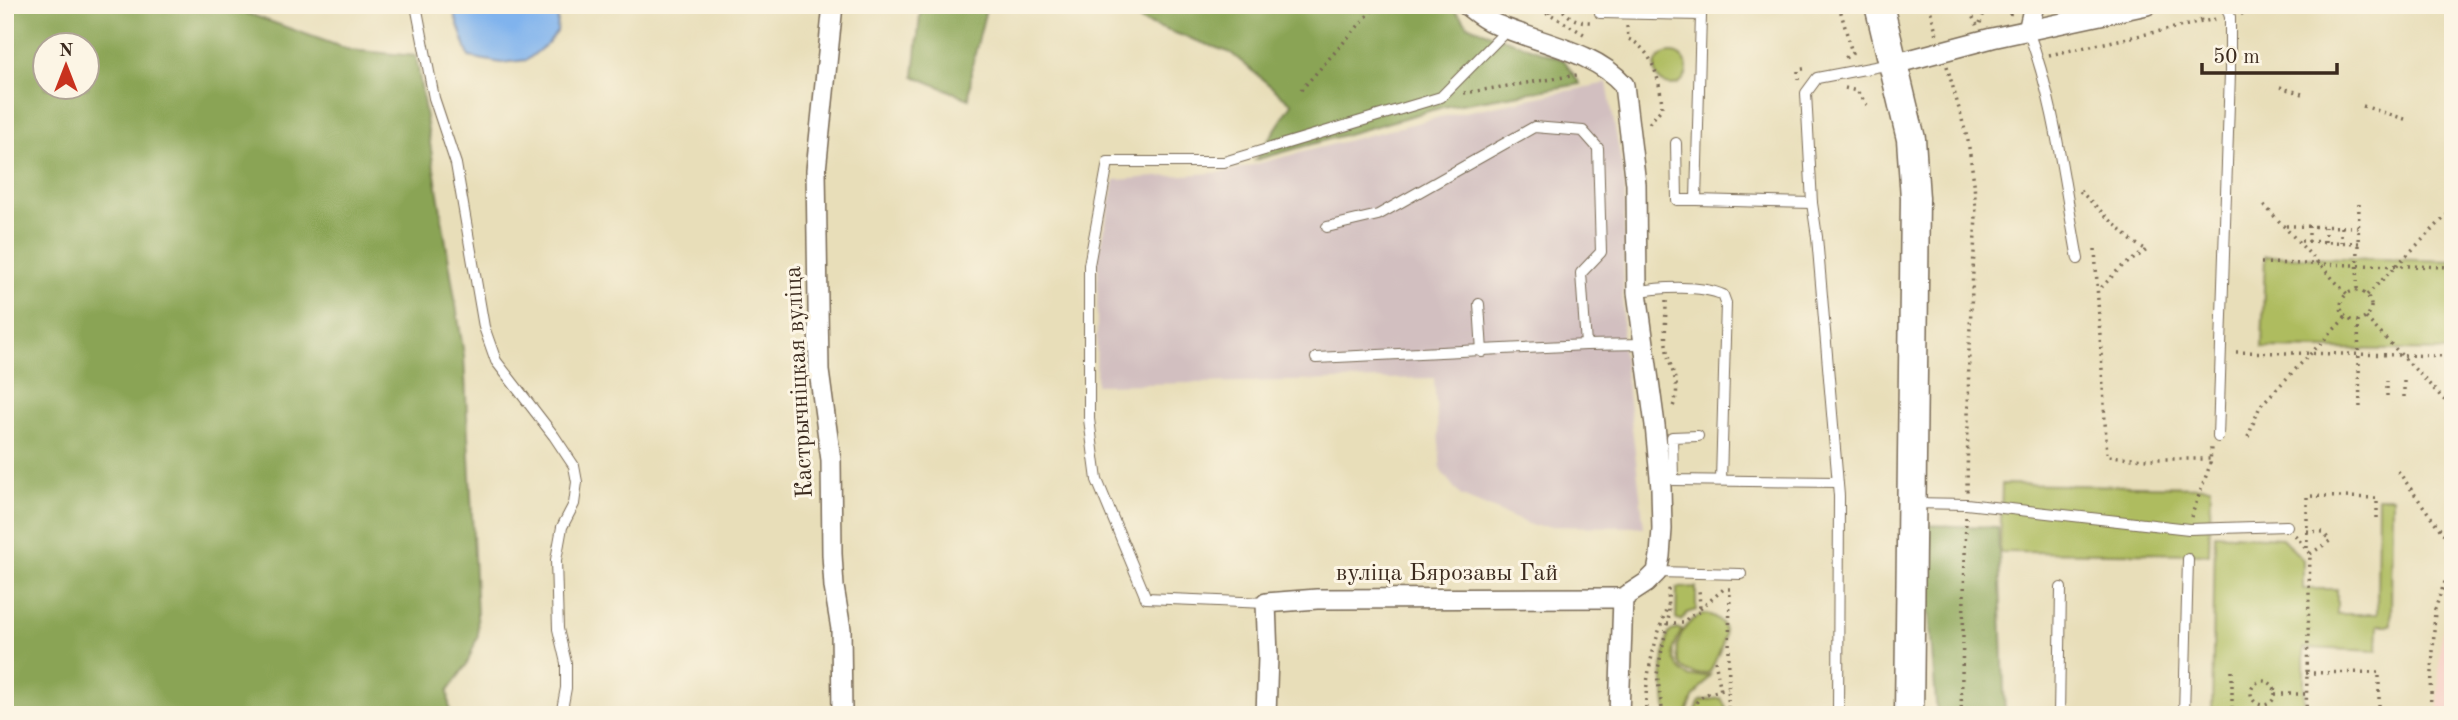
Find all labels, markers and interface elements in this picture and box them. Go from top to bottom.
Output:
north arrow [32,32,102,102]
scale bar [2202,32,2337,76]
text: N [59,42,74,61]
text: 50 m [2213,47,2260,68]
street label: Кастрычніцкая вуліца [782,265,818,499]
street label: вуліца Бярозавы Гай [1336,562,1558,586]

